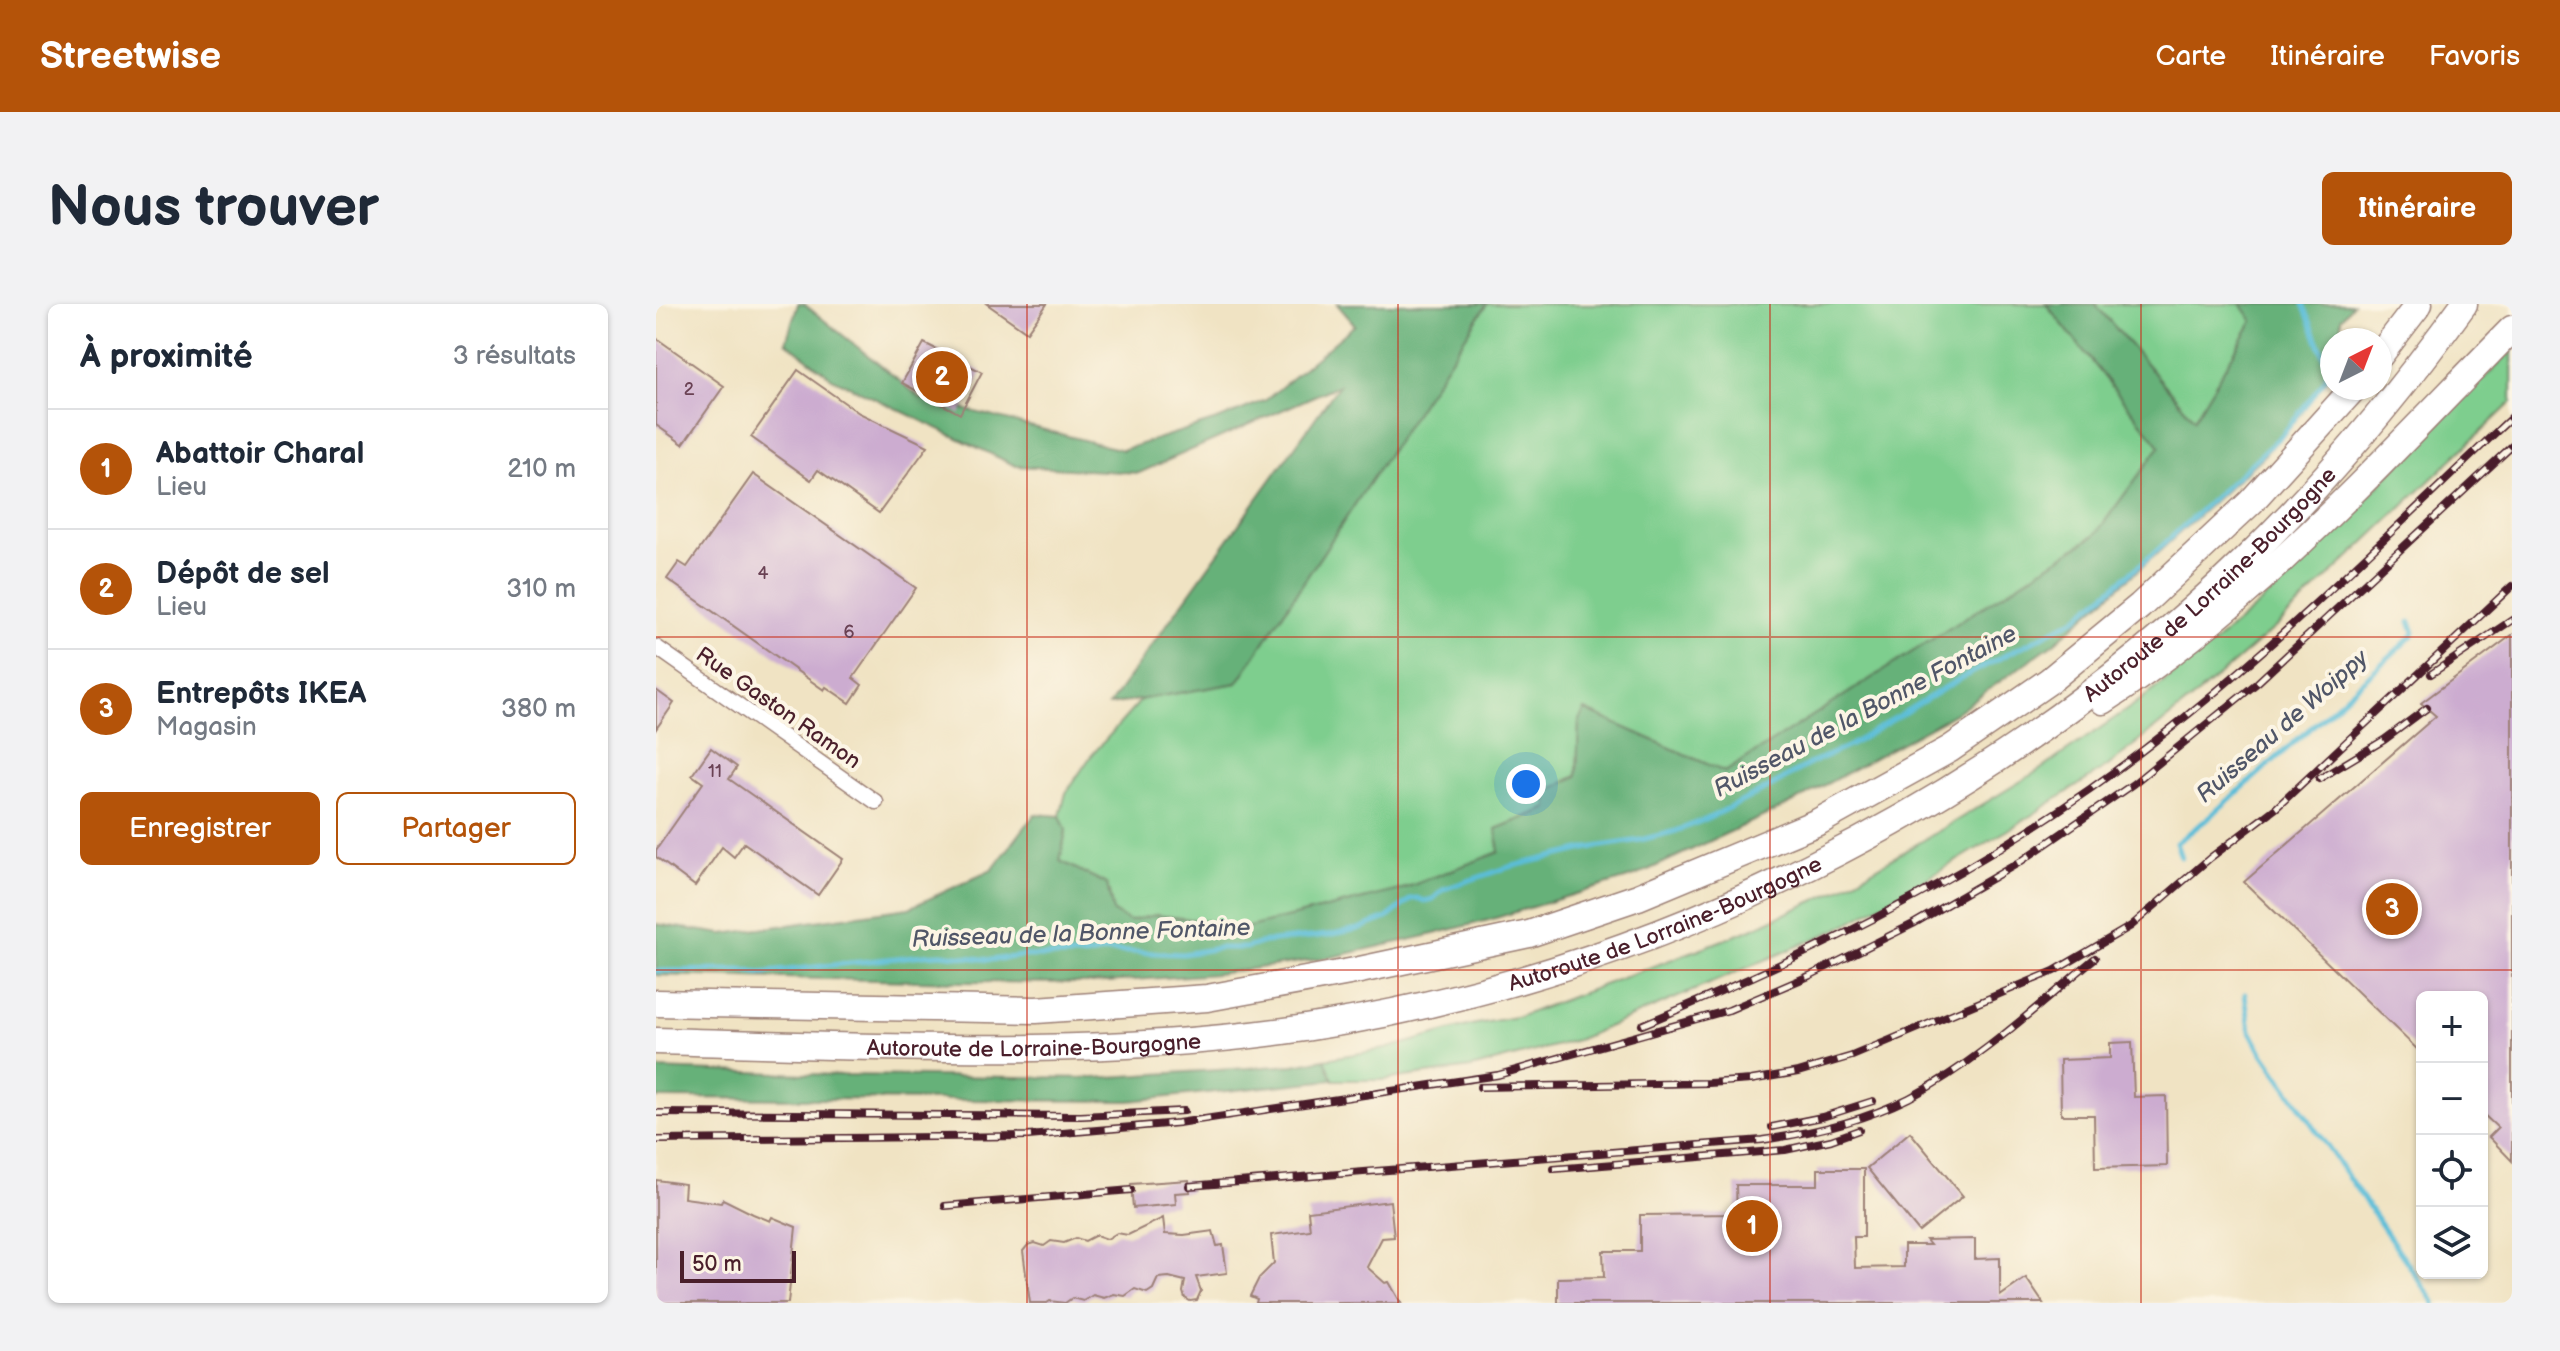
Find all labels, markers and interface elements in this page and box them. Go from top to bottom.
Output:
text: Streetwise [40,34,221,79]
text: Carte [2156,40,2226,73]
text: Itinéraire [2270,40,2385,73]
text: Favoris [2429,40,2520,73]
button: Itinéraire [2322,172,2512,245]
text: Nous trouver [48,175,379,242]
north arrow [2320,328,2392,400]
text: À proximité [80,336,253,377]
text: 3 résultats [453,341,576,372]
pin: 2 [916,347,968,407]
house number: 2 [684,379,695,400]
text: Abattoir Charal [156,436,364,472]
text: 1 [101,454,111,485]
text: 210 m [507,454,576,485]
street label: Autoroute de Lorraine-Bourgogne [2078,462,2342,708]
text: Lieu [156,472,207,503]
text: Dépôt de sel [156,556,330,592]
house number: 4 [758,563,769,584]
text: 2 [98,574,114,605]
text: 310 m [506,574,576,605]
text: Lieu [156,592,207,623]
water label: Ruisseau de la Bonne Fontaine [1709,619,2022,804]
house number: 6 [844,622,855,643]
street label: Rue Gaston Ramon [691,641,866,775]
water label: Ruisseau de Woippy [2190,643,2375,809]
text: Entrepôts IKEA [156,676,366,712]
text: 3 [98,694,114,725]
text: 380 m [501,694,576,725]
text: Magasin [156,712,257,743]
house number: 11 [708,761,722,782]
your location [1506,764,1546,804]
button: Enregistrer [80,792,320,865]
button: Partager [336,792,576,865]
street label: Autoroute de Lorraine-Bourgogne [1505,851,1827,998]
pin: 3 [2366,879,2418,939]
water label: Ruisseau de la Bonne Fontaine [911,913,1251,954]
map controls [2416,991,2488,1279]
button: + [2416,991,2488,1063]
street label: Autoroute de Lorraine-Bourgogne [866,1028,1202,1063]
button: − [2416,1063,2488,1135]
button: locate [2416,1135,2488,1207]
pin: 1 [1726,1196,1778,1256]
button: layers [2416,1207,2488,1279]
scale bar [680,1247,796,1283]
text: 50 m [692,1251,742,1278]

